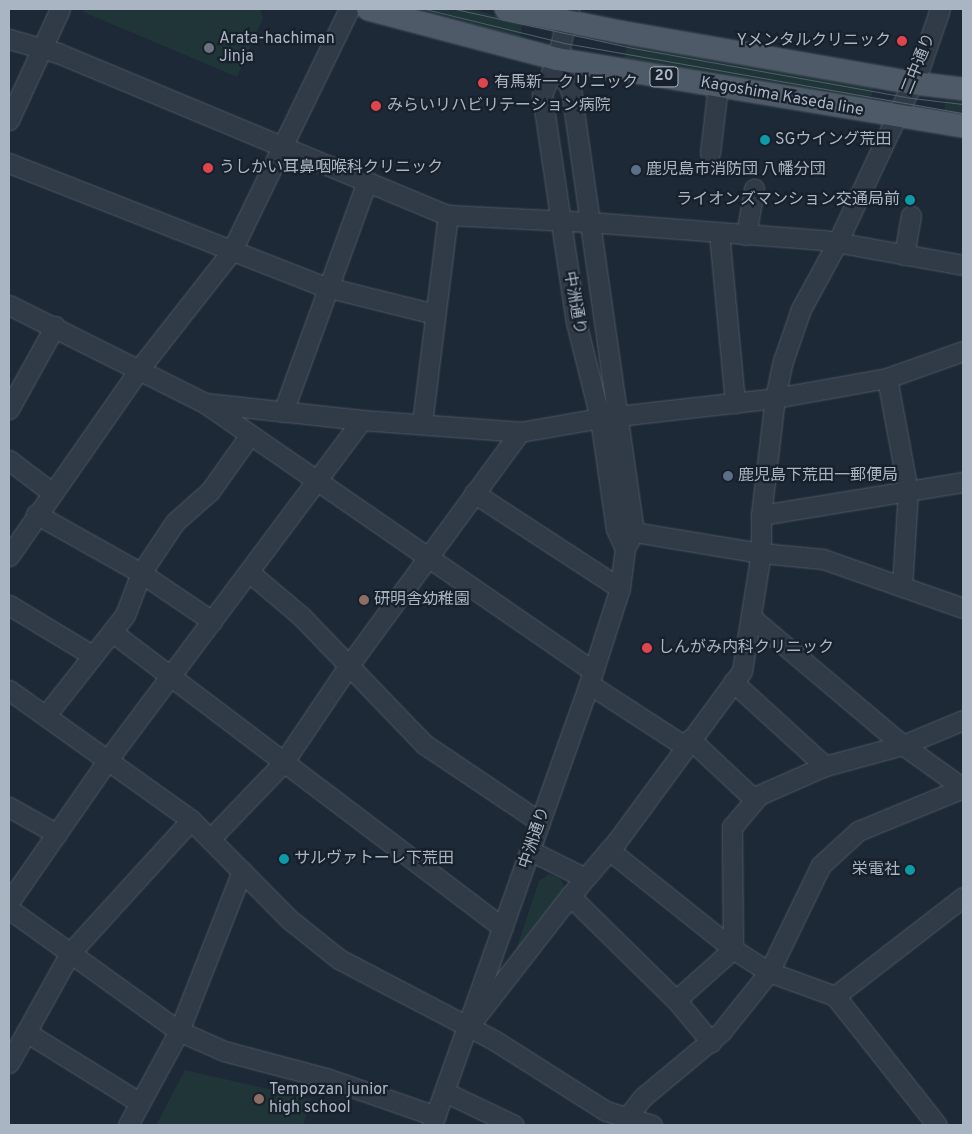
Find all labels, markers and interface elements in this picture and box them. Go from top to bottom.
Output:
place label: Arata-hachiman Jinja [219,29,335,67]
place label: Yメンタルクリニック [737,31,891,51]
street label: 二中通り [898,31,940,97]
marker: Yメンタルクリニック [895,34,909,48]
marker: Arata-hachiman Jinja [203,42,215,54]
road number: 20 [649,64,679,90]
place label: 有馬新一クリニック [494,73,638,93]
street label: Kagoshima Kaseda line [699,73,865,121]
marker: 有馬新一クリニック [476,76,490,90]
place label: みらいリハビリテーション病院 [387,96,611,116]
marker: みらいリハビリテーション病院 [369,99,383,113]
place label: SGウイング荒田 [775,130,892,150]
marker: SGウイング荒田 [759,134,771,146]
place label: うしかい耳鼻咽喉科クリニック [219,158,443,178]
place label: 鹿児島市消防団 八幡分団 [646,160,826,180]
marker: うしかい耳鼻咽喉科クリニック [201,161,215,175]
marker: 鹿児島市消防団 八幡分団 [630,164,642,176]
place label: ライオンズマンション交通局前 [676,190,900,210]
marker: ライオンズマンション交通局前 [904,194,916,206]
street label: 中洲通り [559,270,589,336]
place label: 鹿児島下荒田一郵便局 [738,466,898,486]
marker: 鹿児島下荒田一郵便局 [722,470,734,482]
place label: 研明舎幼稚園 [374,590,470,610]
marker: 研明舎幼稚園 [358,594,370,606]
place label: しんがみ内科クリニック [658,638,834,658]
marker: しんがみ内科クリニック [640,641,654,655]
street label: 中洲通り [516,805,554,871]
place label: サルヴァトーレ下荒田 [294,849,454,869]
marker: サルヴァトーレ下荒田 [278,853,290,865]
place label: 栄電社 [852,860,900,880]
marker: 栄電社 [904,864,916,876]
place label: Tempozan junior high school [269,1080,388,1118]
marker: Tempozan junior high school [253,1093,265,1105]

